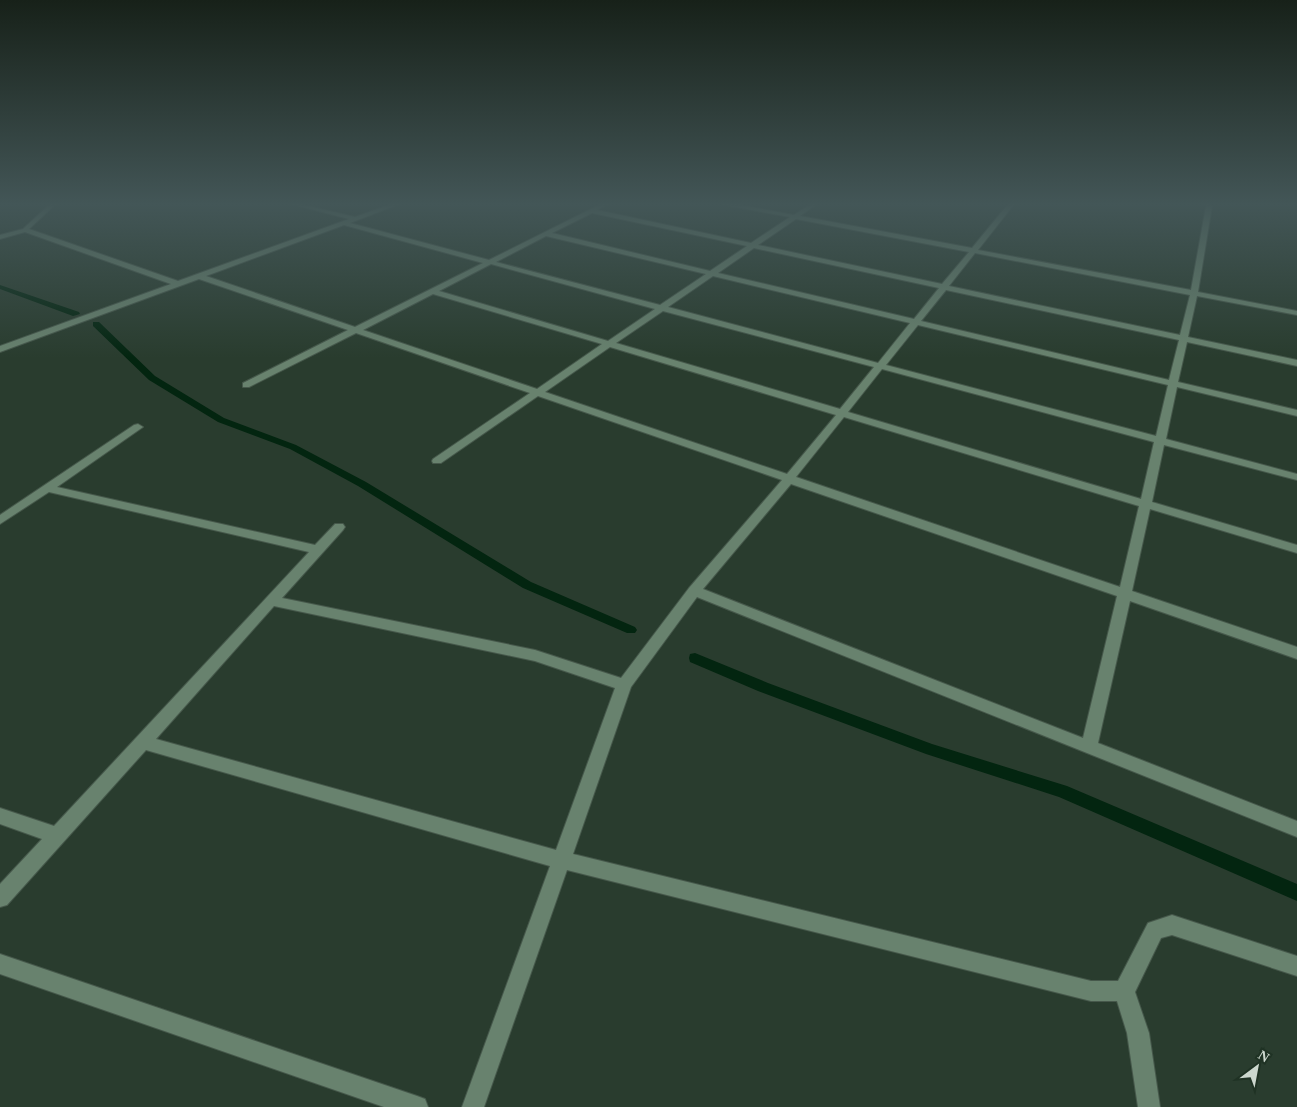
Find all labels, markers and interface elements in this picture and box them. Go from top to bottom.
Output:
north arrow [1232,1042,1282,1092]
text: N [1255,1047,1272,1065]

